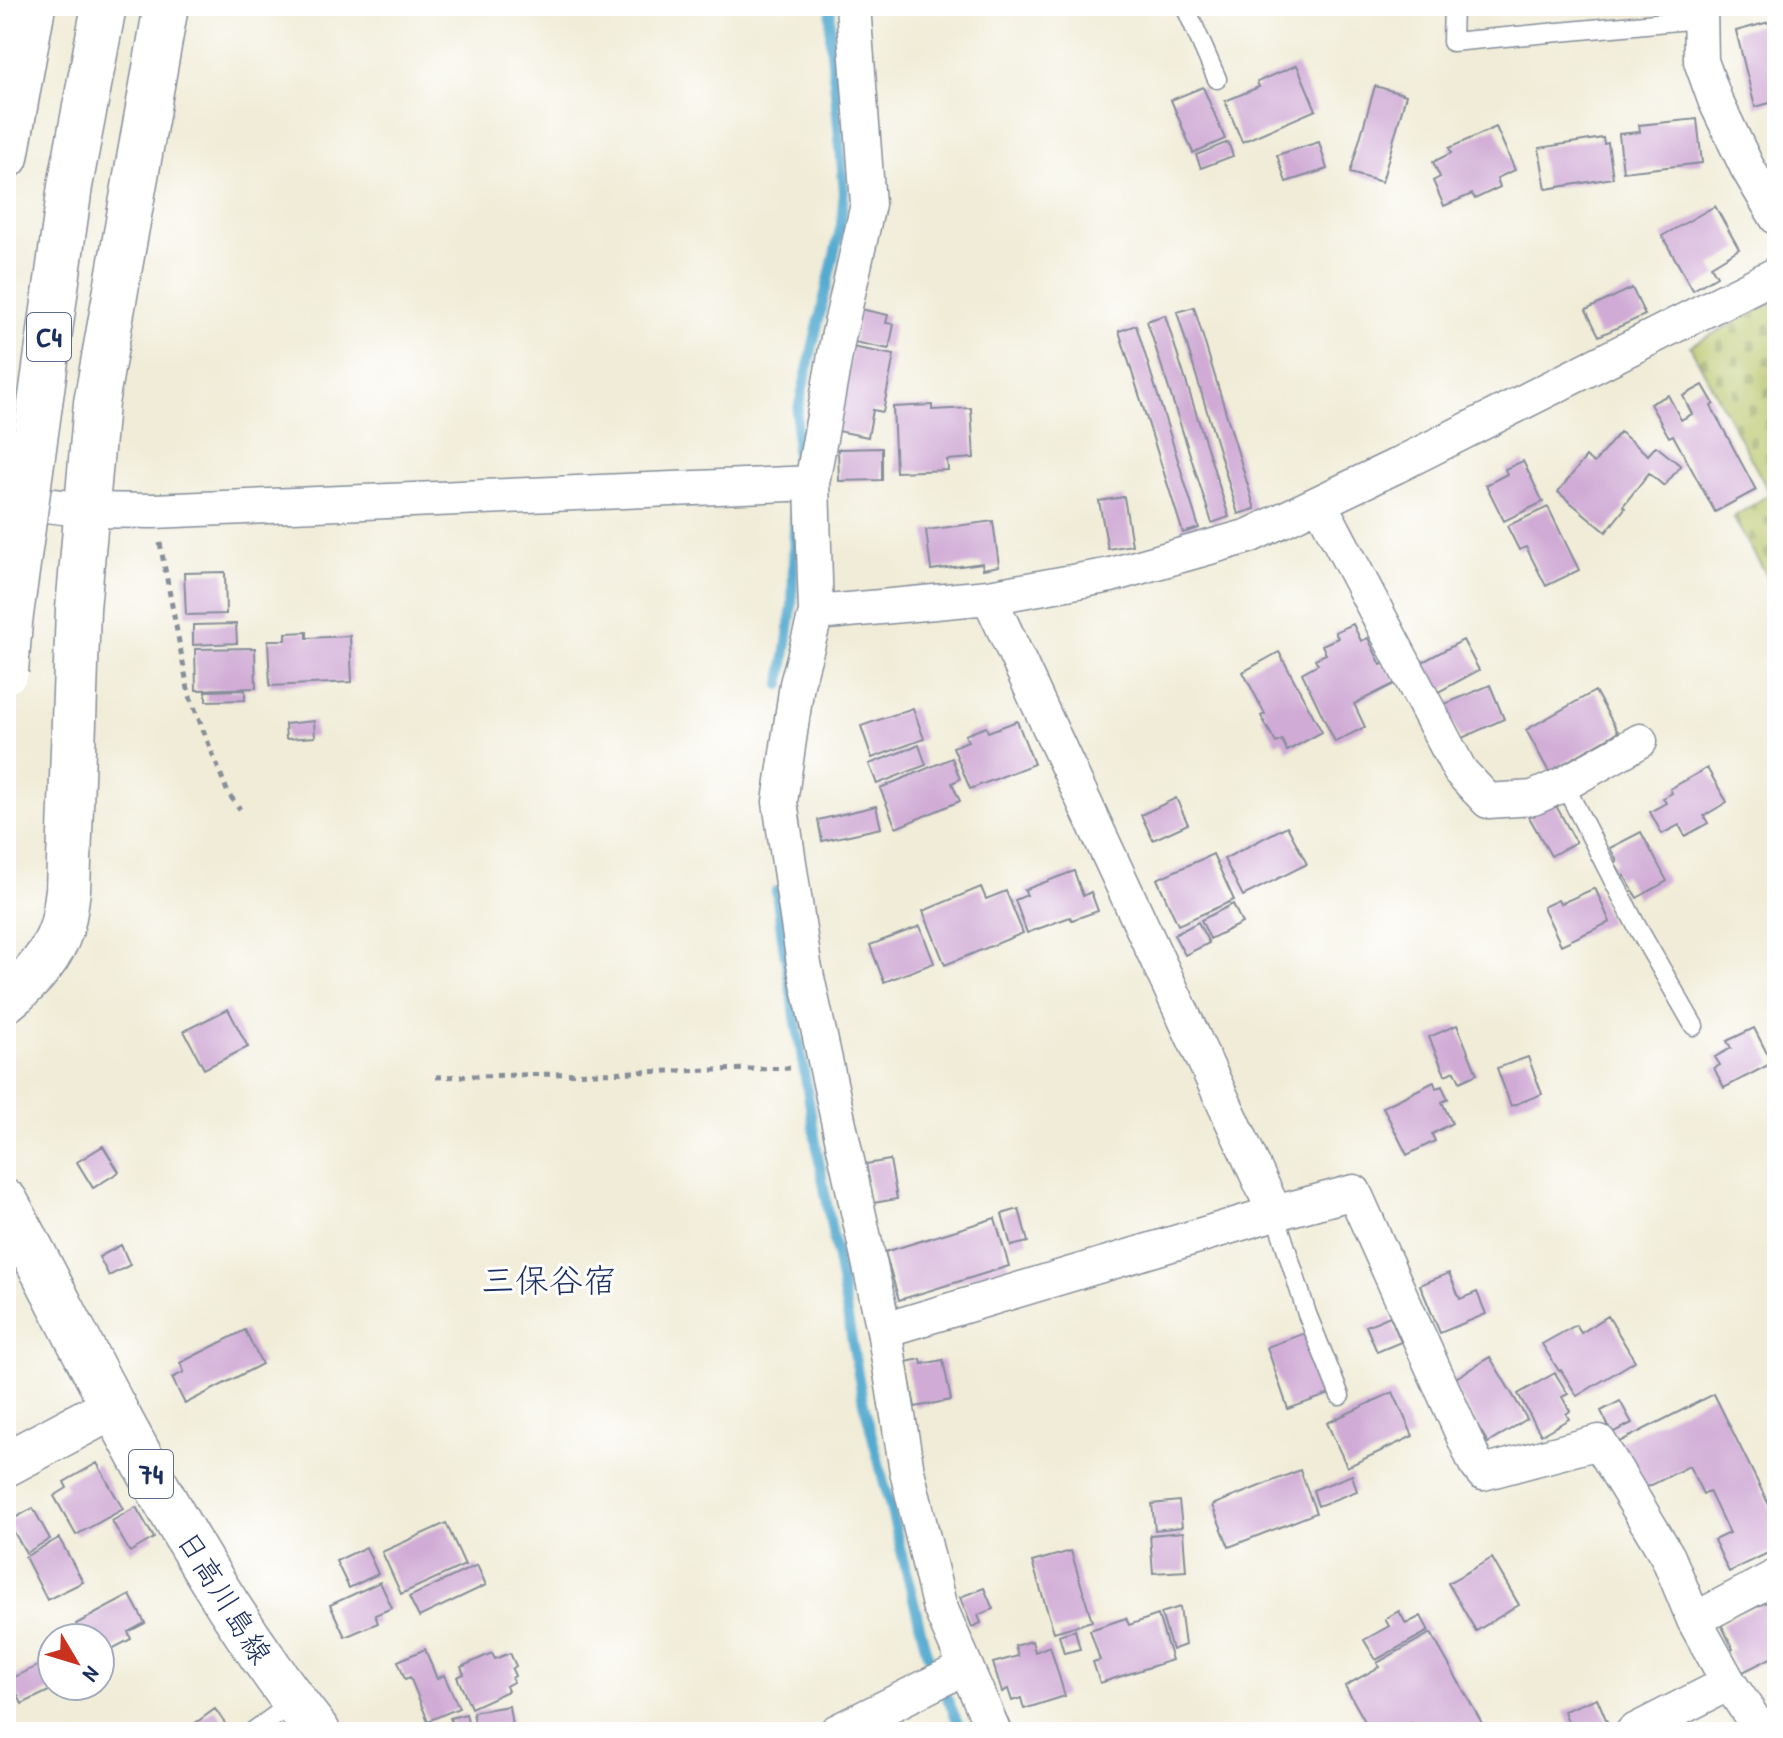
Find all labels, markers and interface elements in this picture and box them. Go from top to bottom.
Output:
road number: C4 [27,313,71,361]
district label: 三保谷宿 [481,1257,617,1303]
road number: 74 [129,1450,173,1498]
street label: 日高川島線 [168,1523,282,1671]
north arrow [36,1622,116,1702]
text: N [76,1660,107,1688]

